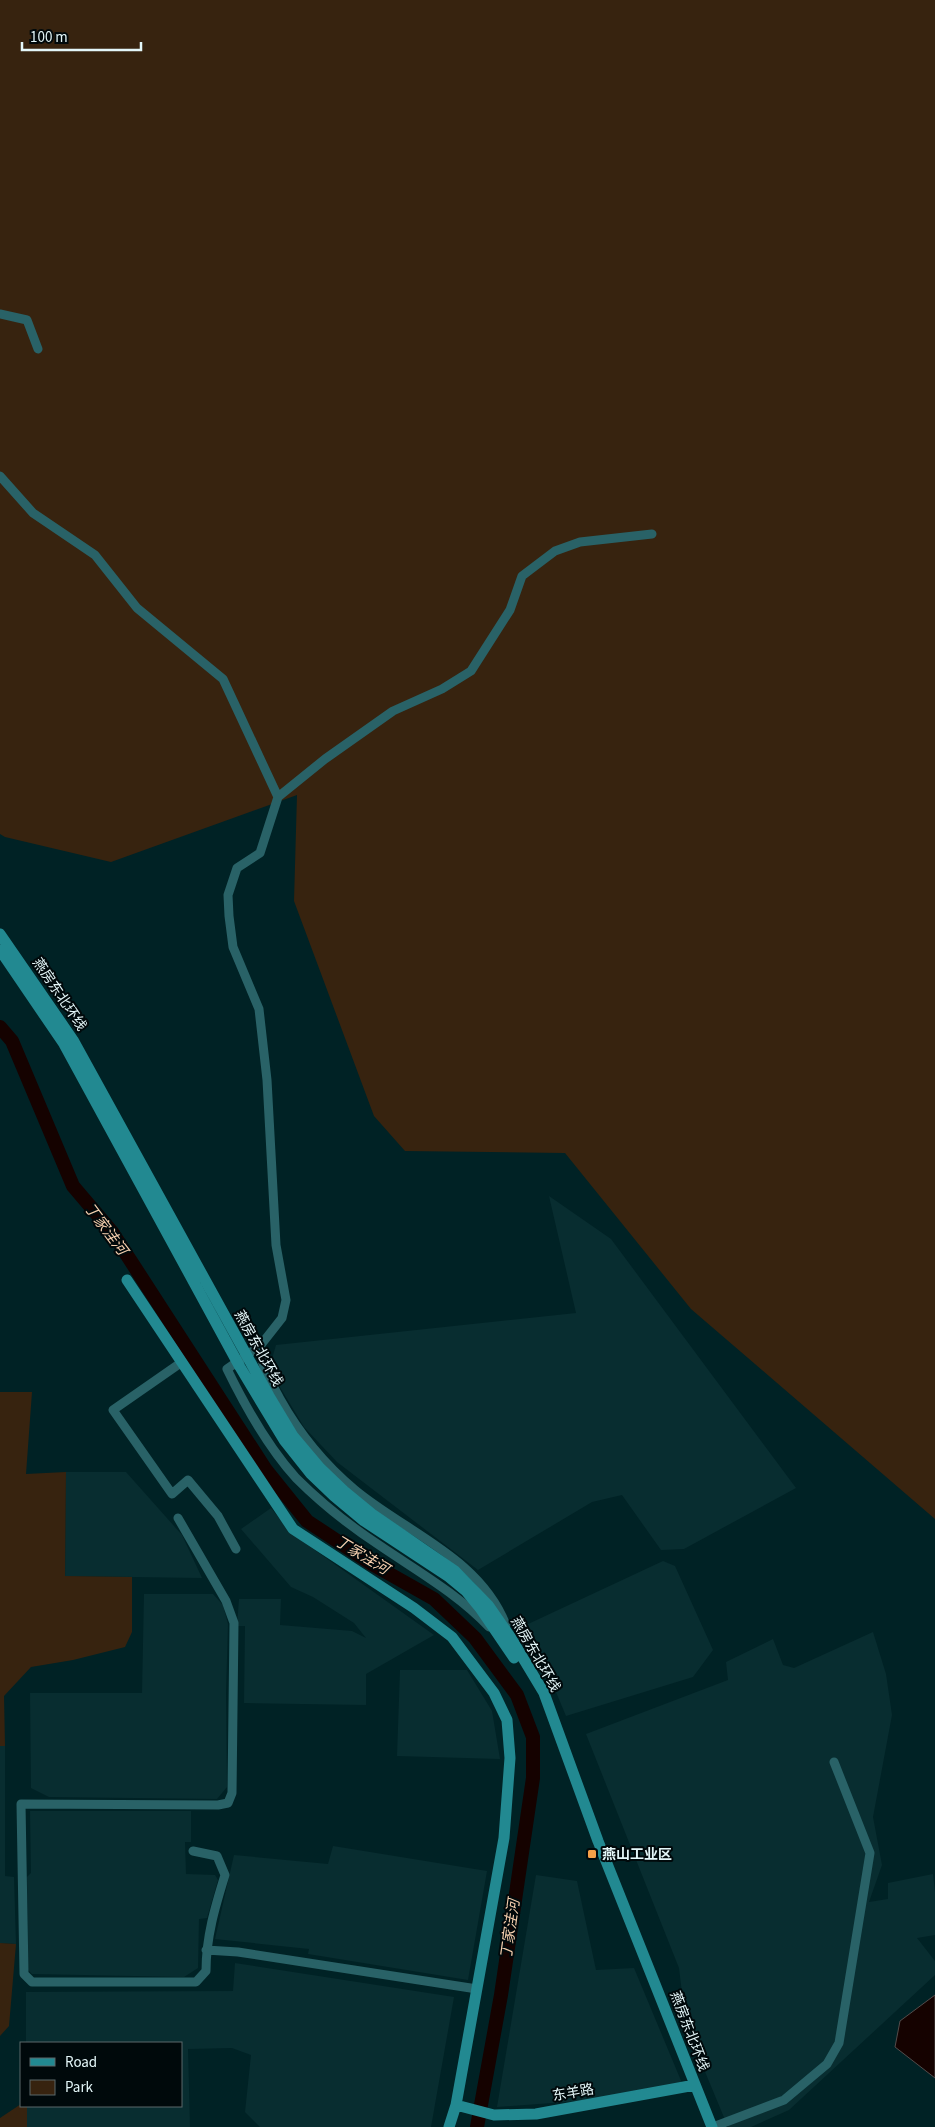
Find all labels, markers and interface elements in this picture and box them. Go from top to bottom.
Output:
scale bar [22,20,141,52]
text: 100 m [30,27,68,48]
street label: 燕房东北环线 [27,954,91,1035]
water label: 丁家洼河 [79,1199,134,1262]
street label: 燕房东北环线 [229,1307,287,1390]
water label: 丁家洼河 [331,1531,395,1581]
street label: 燕房东北环线 [505,1613,565,1696]
place label: 燕山工业区 [602,1845,672,1865]
marker: 燕山工业区 [586,1848,598,1860]
water label: 丁家洼河 [496,1895,525,1960]
street label: 燕房东北环线 [665,1989,713,2074]
legend [20,2042,182,2107]
text: Road [65,2052,97,2073]
text: Park [65,2077,94,2098]
street label: 东羊路 [551,2079,596,2106]

